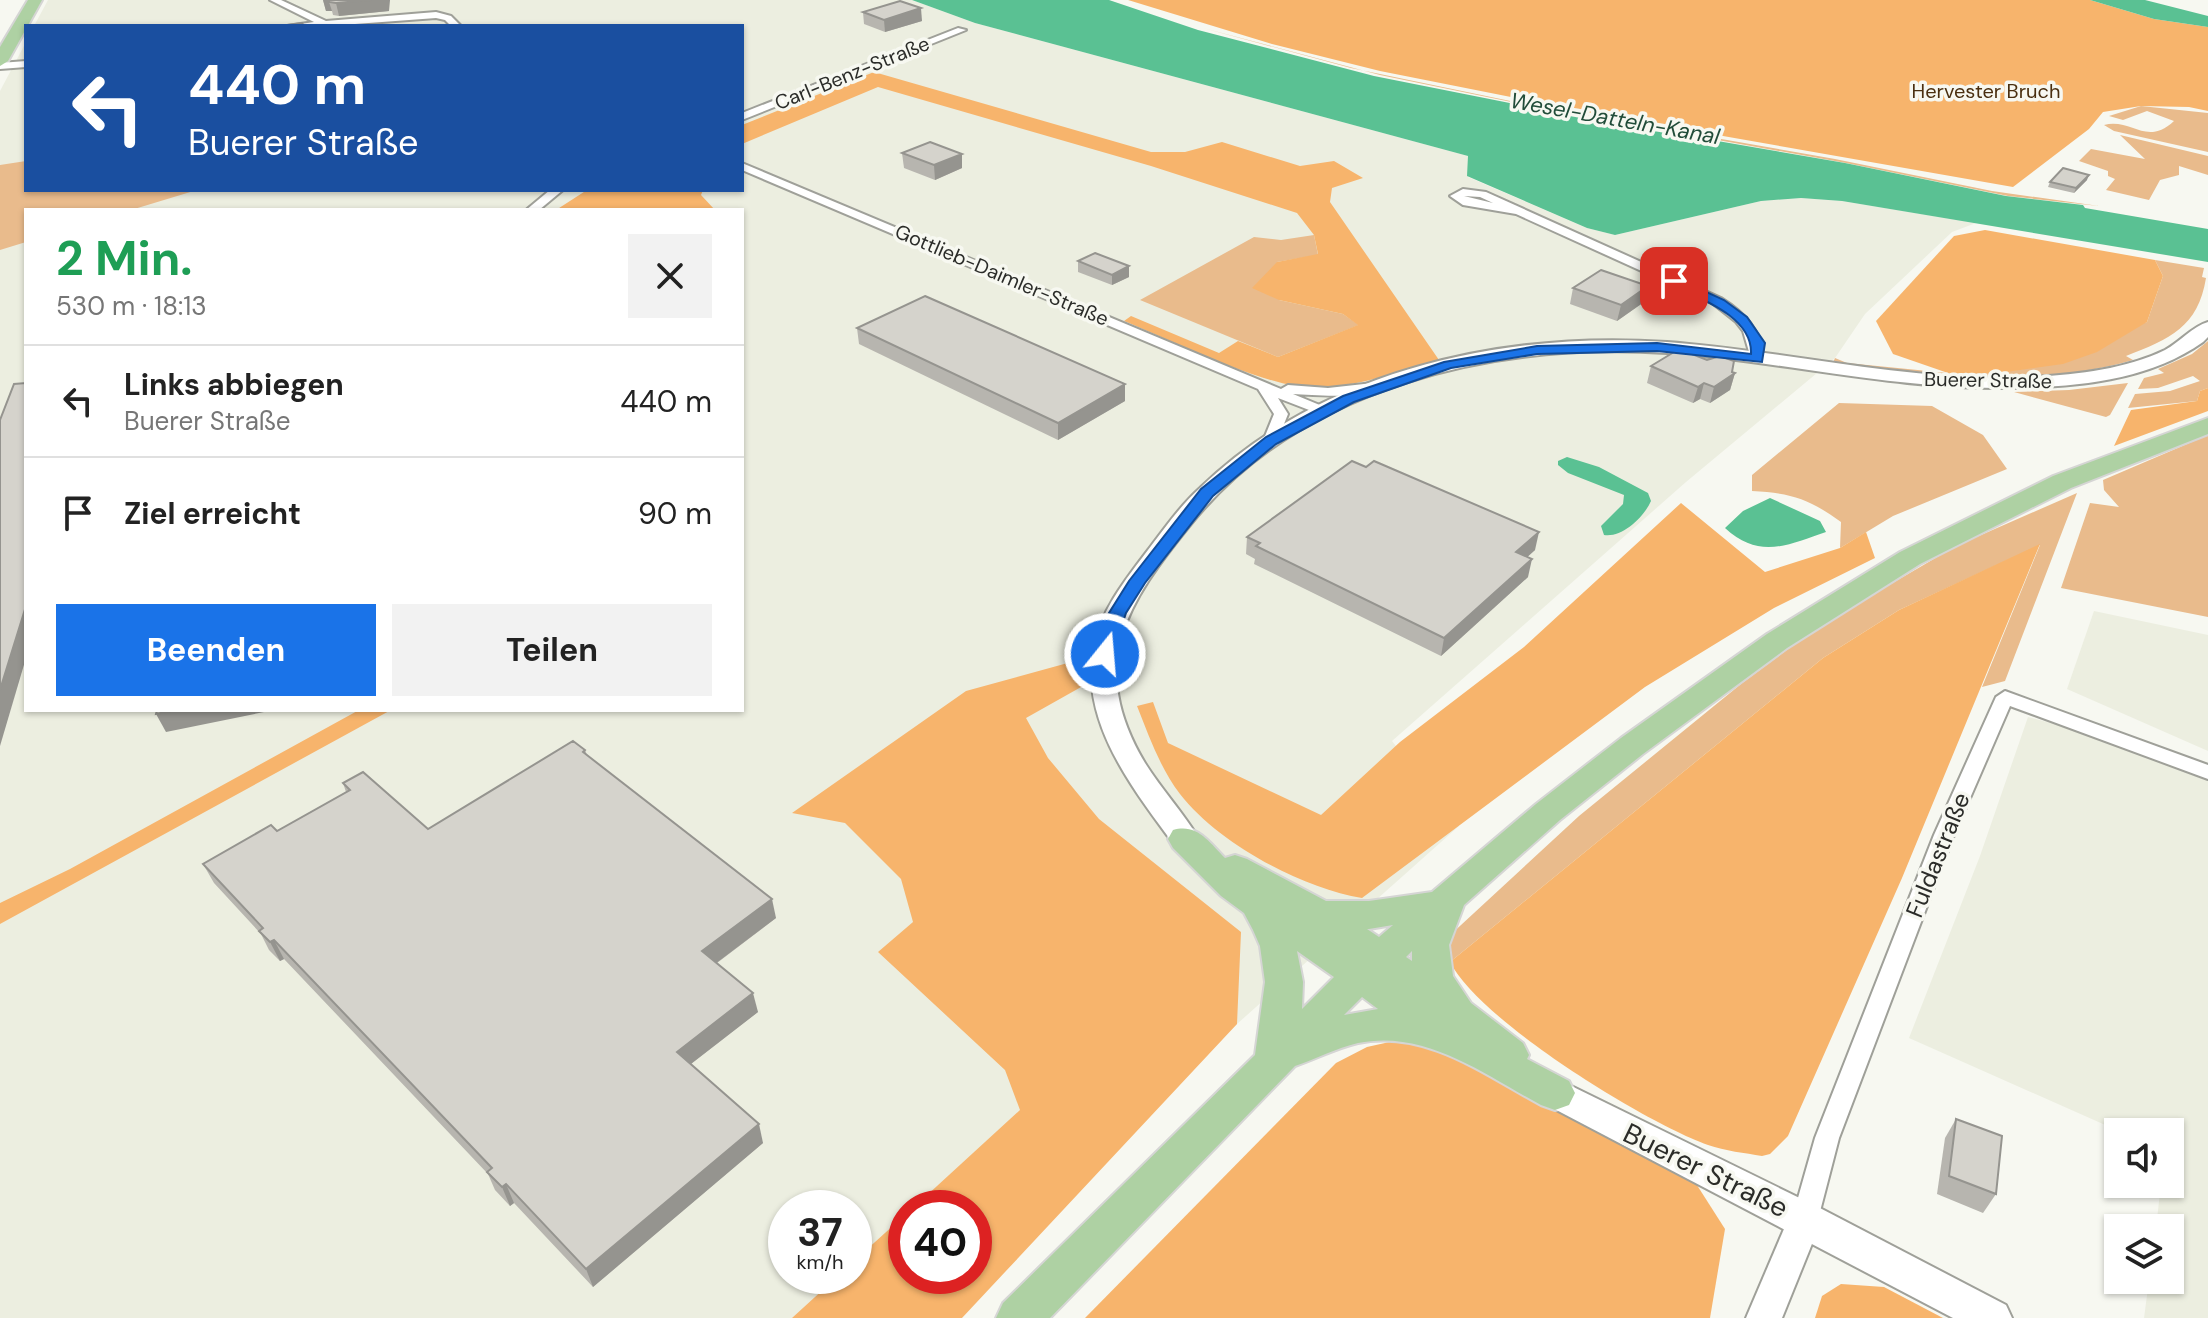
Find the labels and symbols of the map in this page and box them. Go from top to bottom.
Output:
street label: Carl-Benz-Straße [771,30,933,116]
park label: Hervester Bruch [1912,78,2060,104]
water label: Wesel-Datteln-Kanal [1508,86,1723,151]
street label: Gottlieb-Daimler-Straße [891,218,1113,332]
pin [1640,247,1708,315]
street label: Buerer Straße [1924,366,2052,394]
position arrow [1063,612,1147,696]
street label: Fuldastraße [1898,788,1977,922]
street label: Buerer Straße [1617,1115,1794,1226]
speed limit sign: 40 [888,1190,992,1294]

